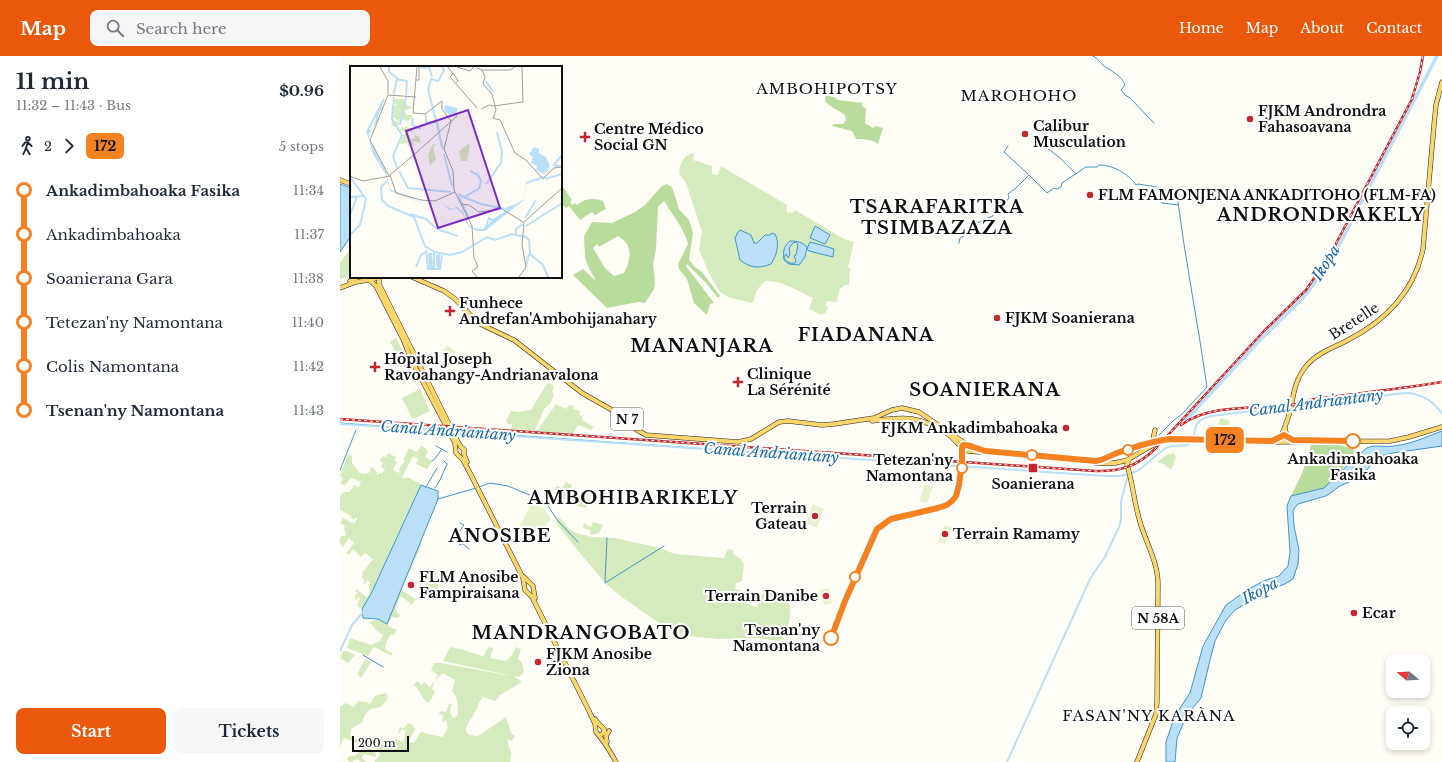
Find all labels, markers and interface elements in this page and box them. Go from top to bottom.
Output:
search box [90,10,370,46]
text: Map [20,17,66,40]
icon: search [104,17,126,39]
text: Search here [136,19,227,38]
text: Home [1179,19,1224,37]
text: Map [1246,19,1278,37]
text: About [1300,19,1344,37]
text: Contact [1366,19,1422,37]
inset map [350,66,562,278]
text: 11 min [16,68,89,95]
district label: AMBOHIPOTSY [755,79,898,98]
text: $0.96 [279,81,324,100]
district label: MAROHOHO [961,86,1077,105]
text: 11:32 – 11:43 · Bus [16,97,131,114]
place label: FJKM Androndra Fahasoavana [1258,102,1386,136]
marker: FJKM Androndra Fahasoavana [1245,114,1255,124]
place label: Calibur Musculation [1033,117,1126,151]
place label: Centre Médico Social GN [594,120,704,154]
marker: Calibur Musculation [1020,129,1030,139]
marker: Centre Médico Social GN [579,131,591,143]
icon: walk [16,135,38,157]
icon: forward [58,135,80,157]
text: 172 [94,137,116,155]
text: 2 [44,138,52,155]
text: 5 stops [279,138,324,155]
text: Ankadimbahoaka Fasika [46,181,240,200]
text: 11:34 [293,182,324,199]
place label: FLM FAMONJENA ANKADITOHO (FLM-FA) [1098,186,1436,204]
marker: FLM FAMONJENA ANKADITOHO (FLM-FA) [1085,190,1095,200]
district label: TSARAFARITRA TSIMBAZAZA [850,196,1025,239]
district label: ANDRONDRAKELY [1216,204,1426,226]
text: Ankadimbahoaka [46,225,181,244]
text: 11:37 [294,226,324,243]
water label: Ikopa [1307,241,1344,285]
text: Soanierana Gara [46,269,173,288]
text: 11:38 [293,270,324,287]
place label: Funhece Andrefan'Ambohijanahary [458,294,658,328]
street label: Bretelle [1326,298,1382,344]
marker: Funhece Andrefan'Ambohijanahary [444,305,456,317]
place label: FJKM Soanierana [1005,309,1135,327]
text: Tetezan'ny Namontana [46,313,223,332]
marker: FJKM Soanierana [992,313,1002,323]
text: 11:40 [292,314,324,331]
district label: FIADANANA [798,324,935,346]
district label: MANANJARA [630,335,774,357]
place label: Hôpital Joseph Ravoahangy-Andrianavalona [384,350,599,384]
text: Colis Namontana [46,357,179,376]
text: 11:42 [293,358,324,375]
marker: Hôpital Joseph Ravoahangy-Andrianavalona [369,361,381,373]
place label: Clinique La Sérénité [747,365,831,399]
marker: Clinique La Sérénité [732,376,744,388]
district label: SOANIERANA [909,379,1061,401]
water label: Canal Andriantany [1248,385,1385,420]
text: Tsenan'ny Namontana [46,401,224,420]
text: 11:43 [293,402,324,419]
road number: N 7 [611,408,643,430]
water label: Canal Andriantany [380,416,516,445]
place label: FJKM Ankadimbahoaka [881,419,1058,437]
marker: FJKM Ankadimbahoaka [1061,423,1071,433]
line badge: 172 [1202,427,1248,453]
text: 172 [1214,431,1236,449]
marker: Ankadimbahoaka Fasika [1345,433,1361,449]
water label: Canal Andriantany [703,438,839,467]
unlabelled marker [1122,444,1134,456]
unlabelled marker [1026,449,1038,461]
place label: Ankadimbahoaka Fasika [1286,450,1419,484]
place label: Tetezan'ny Namontana [866,451,954,485]
marker: Tetezan'ny Namontana [956,462,968,474]
marker: Soanierana [1027,462,1039,474]
place label: Soanierana [991,475,1075,493]
district label: AMBOHIBARIKELY [527,487,738,509]
place label: Terrain Gateau [751,499,807,533]
marker: Terrain Gateau [810,511,820,521]
district label: ANOSIBE [448,525,551,547]
place label: Terrain Ramamy [953,525,1081,543]
marker: Terrain Ramamy [940,529,950,539]
place label: FLM Anosibe Fampiraisana [419,568,519,602]
unlabelled marker [849,571,861,583]
water label: Ikopa [1237,573,1281,608]
marker: FLM Anosibe Fampiraisana [406,580,416,590]
place label: Terrain Danibe [705,587,818,605]
marker: Terrain Danibe [821,591,831,601]
place label: Ecar [1362,604,1396,622]
road number: N 58A [1132,607,1184,629]
marker: Ecar [1349,608,1359,618]
place label: Tsenan'ny Namontana [733,621,821,655]
district label: MANDRANGOBATO [472,622,690,644]
marker: Tsenan'ny Namontana [823,630,839,646]
place label: FJKM Anosibe Ziona [546,645,652,679]
north arrow [1386,654,1430,698]
map controls [1386,654,1430,750]
marker: FJKM Anosibe Ziona [533,657,543,667]
district label: FASAN'NY KARÀNA [1062,706,1236,725]
button: locate [1386,706,1430,750]
button: Start [16,708,166,754]
button: Tickets [174,708,324,754]
scale bar [352,734,409,753]
text: 200 m [358,736,395,750]

